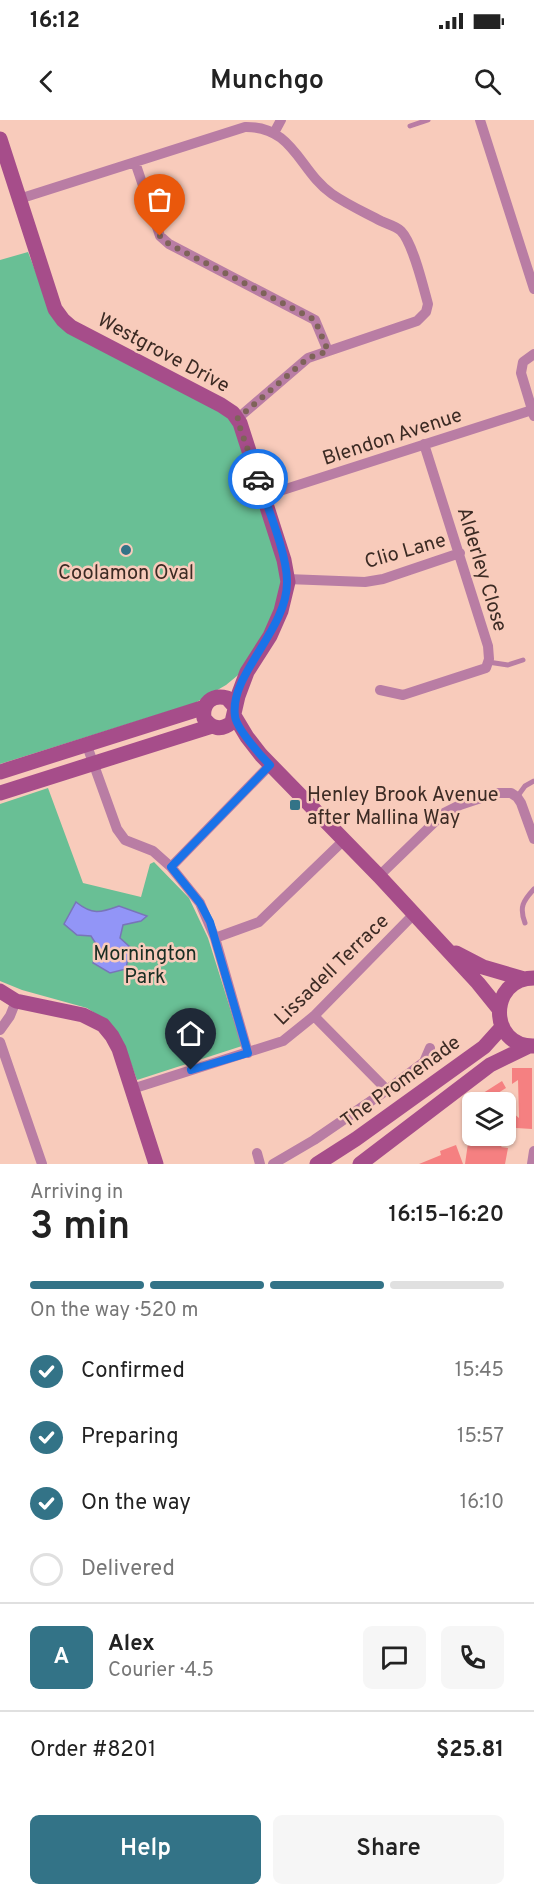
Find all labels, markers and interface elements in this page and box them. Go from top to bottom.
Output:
text: 16:12 [30,8,80,35]
text: Munchgo [210,64,324,98]
icon: back [30,65,63,98]
icon: search [471,65,504,98]
pin [134,174,185,236]
icon: bag [143,183,176,216]
street label: Westgrove Drive [92,308,234,400]
street label: Blendon Avenue [320,403,466,473]
courier [228,449,288,509]
icon: car [242,463,275,496]
street label: Alderley Close [450,504,512,635]
street label: Clio Lane [362,528,449,576]
marker: Coolamon Oval [119,543,133,557]
place label: Coolamon Oval [58,561,194,587]
place label: Henley Brook Avenue after Mallina Way [307,783,499,832]
marker: Henley Brook Avenue after Mallina Way [288,798,302,812]
street label: Lissadell Terrace [270,909,395,1032]
park label: Mornington Park [93,942,197,991]
pin [165,1008,216,1070]
icon: home [174,1017,207,1050]
street label: The Promenade [336,1030,466,1135]
map controls [462,1092,516,1146]
button: layers [462,1092,516,1146]
text: Arriving in [30,1180,123,1206]
text: 16:15–16:20 [389,1202,504,1229]
text: 3 min [30,1204,130,1253]
text: On the way · 520 m [30,1298,198,1324]
icon: check [30,1355,63,1388]
text: Confirmed [81,1358,185,1385]
text: 15:45 [455,1358,504,1384]
icon: check [30,1421,63,1454]
text: Preparing [81,1424,179,1451]
text: 15:57 [457,1424,504,1450]
icon: check [30,1487,63,1520]
text: On the way [81,1490,191,1517]
text: 16:10 [460,1490,504,1516]
text: Delivered [81,1556,175,1583]
button: chat [363,1626,426,1689]
button: phone [441,1626,504,1689]
text: Alex [108,1631,155,1658]
text: A [54,1644,69,1671]
text: Courier · 4.5 [108,1658,214,1684]
text: Order #8201 [30,1737,156,1764]
text: $25.81 [436,1737,504,1764]
button: Help [30,1815,261,1884]
button: Share [273,1815,504,1884]

